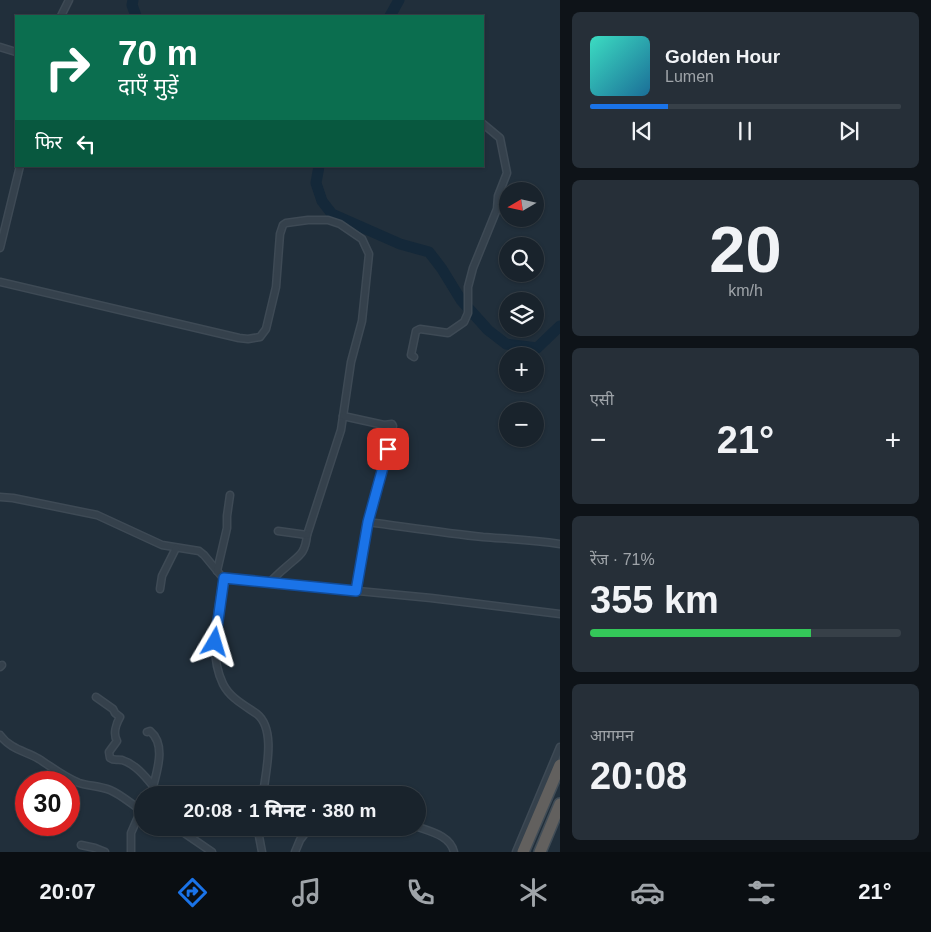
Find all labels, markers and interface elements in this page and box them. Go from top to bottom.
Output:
text: 70 m [118,33,198,72]
icon: right [35,35,100,100]
text: Golden Hour [665,46,780,67]
text: Lumen [665,68,714,85]
text: दाएँ मुड़ें [118,74,179,99]
icon: previous [628,117,656,145]
icon: pause [731,117,759,145]
icon: next [835,117,863,145]
icon: left [72,130,100,158]
text: फिर [35,132,62,153]
north arrow [499,182,544,228]
map controls [499,182,544,447]
text: 20 [709,213,782,286]
button: search [499,237,544,282]
text: km/h [728,282,763,299]
button: layers [499,292,544,337]
button: + [499,347,544,392]
text: एसी [590,391,614,408]
button: − [499,402,544,447]
text: 21° [717,419,774,461]
text: − [590,424,606,455]
text: + [885,424,901,455]
pin [367,428,409,470]
icon: arrive [374,435,402,463]
text: रेंज · 71% [590,551,655,568]
text: 355 km [590,579,719,621]
position arrow [188,615,240,667]
text: आगमन [590,727,634,744]
text: 20:08 [590,755,687,797]
speed limit sign: 30 [15,771,80,836]
text: 20:08 · 1 मिनट · 380 m [184,800,377,821]
icon: directions [175,875,210,910]
icon: music [289,875,324,910]
icon: phone [403,875,438,910]
icon: climate [516,875,551,910]
icon: car [630,875,665,910]
icon: filters [744,875,779,910]
text: 20:07 [39,879,96,904]
text: 21° [858,879,891,904]

